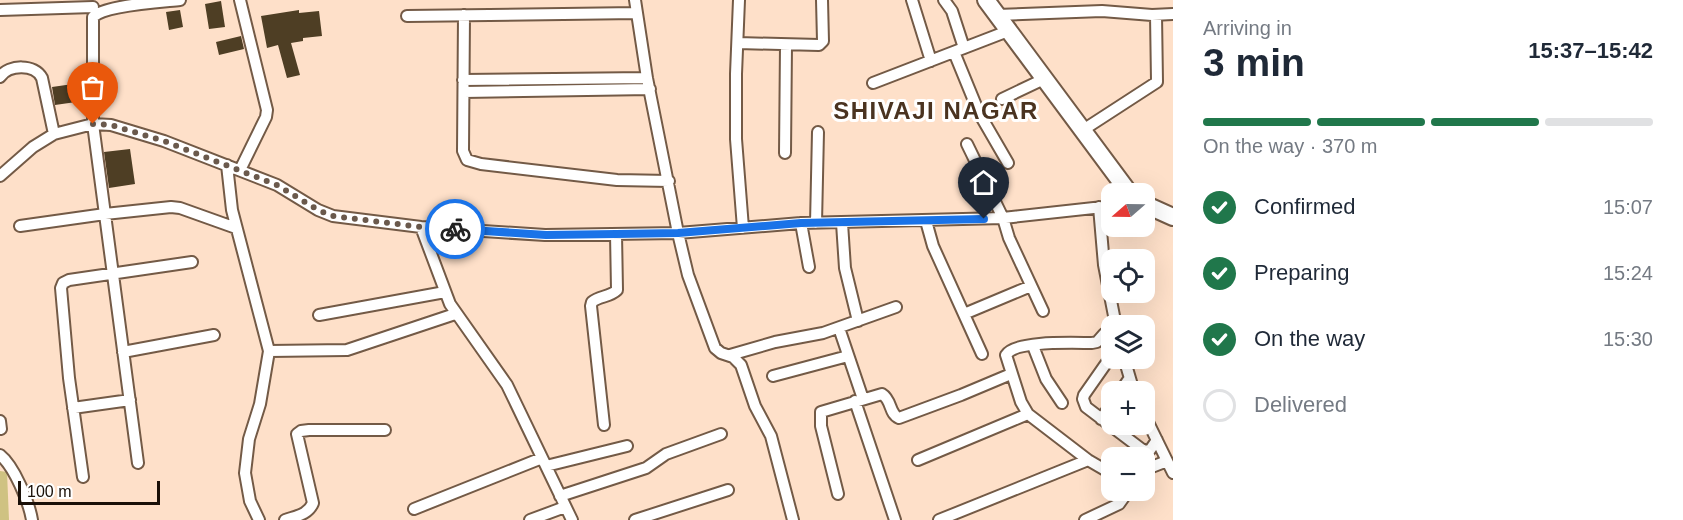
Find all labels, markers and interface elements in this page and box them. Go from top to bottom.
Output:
text: Arriving in [1203,17,1292,39]
text: 15:37–15:42 [1528,38,1653,63]
text: 3 min [1203,41,1305,84]
pin [67,62,118,124]
icon: bag [76,71,109,104]
district label: SHIVAJI NAGAR [833,97,1039,124]
text: On the way · 370 m [1203,135,1378,157]
pin [958,157,1009,219]
icon: home [967,166,1000,199]
north arrow [1101,183,1155,237]
map controls [1101,183,1155,501]
icon: check [1203,191,1236,224]
text: Confirmed [1254,194,1355,219]
text: 15:07 [1603,196,1653,218]
courier [425,199,485,259]
icon: bike [439,213,472,246]
button: locate [1101,249,1155,303]
icon: check [1203,257,1236,290]
text: Preparing [1254,260,1349,285]
text: 15:24 [1603,262,1653,284]
button: layers [1101,315,1155,369]
icon: check [1203,323,1236,356]
text: On the way [1254,326,1365,351]
text: 15:30 [1603,328,1653,350]
button: + [1101,381,1155,435]
text: Delivered [1254,392,1347,417]
button: − [1101,447,1155,501]
scale bar [18,478,160,506]
text: 100 m [27,483,71,500]

